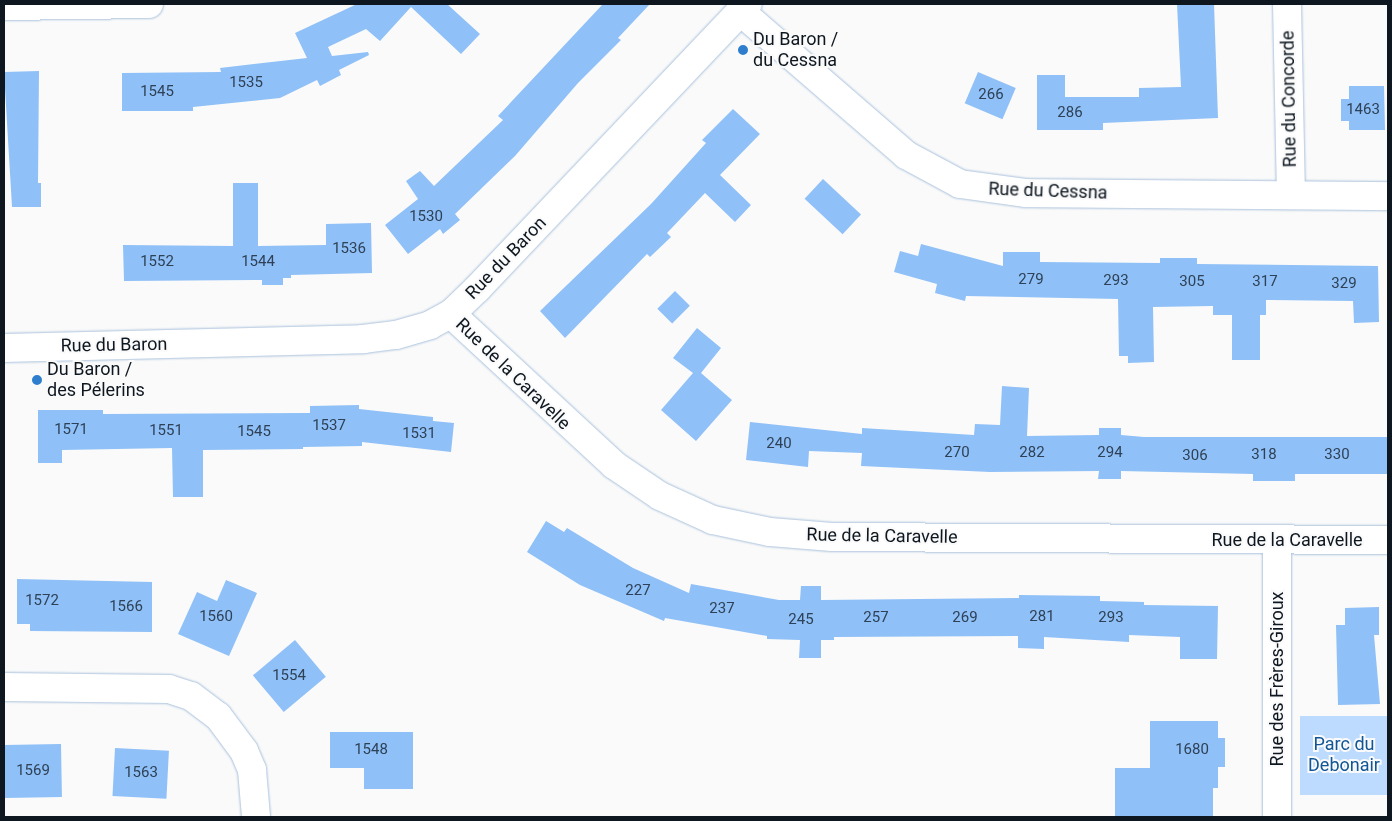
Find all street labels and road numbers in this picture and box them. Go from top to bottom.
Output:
street label: Rue du Concorde [1277,30,1301,168]
street label: Rue du Cessna [988,178,1108,204]
street label: Rue du Baron [461,212,551,304]
street label: Rue de la Caravelle [451,314,575,434]
street label: Rue du Baron [60,333,168,357]
street label: Rue de la Caravelle [806,524,958,548]
street label: Rue de la Caravelle [1211,529,1363,551]
street label: Rue des Frères-Giroux [1266,591,1288,767]

